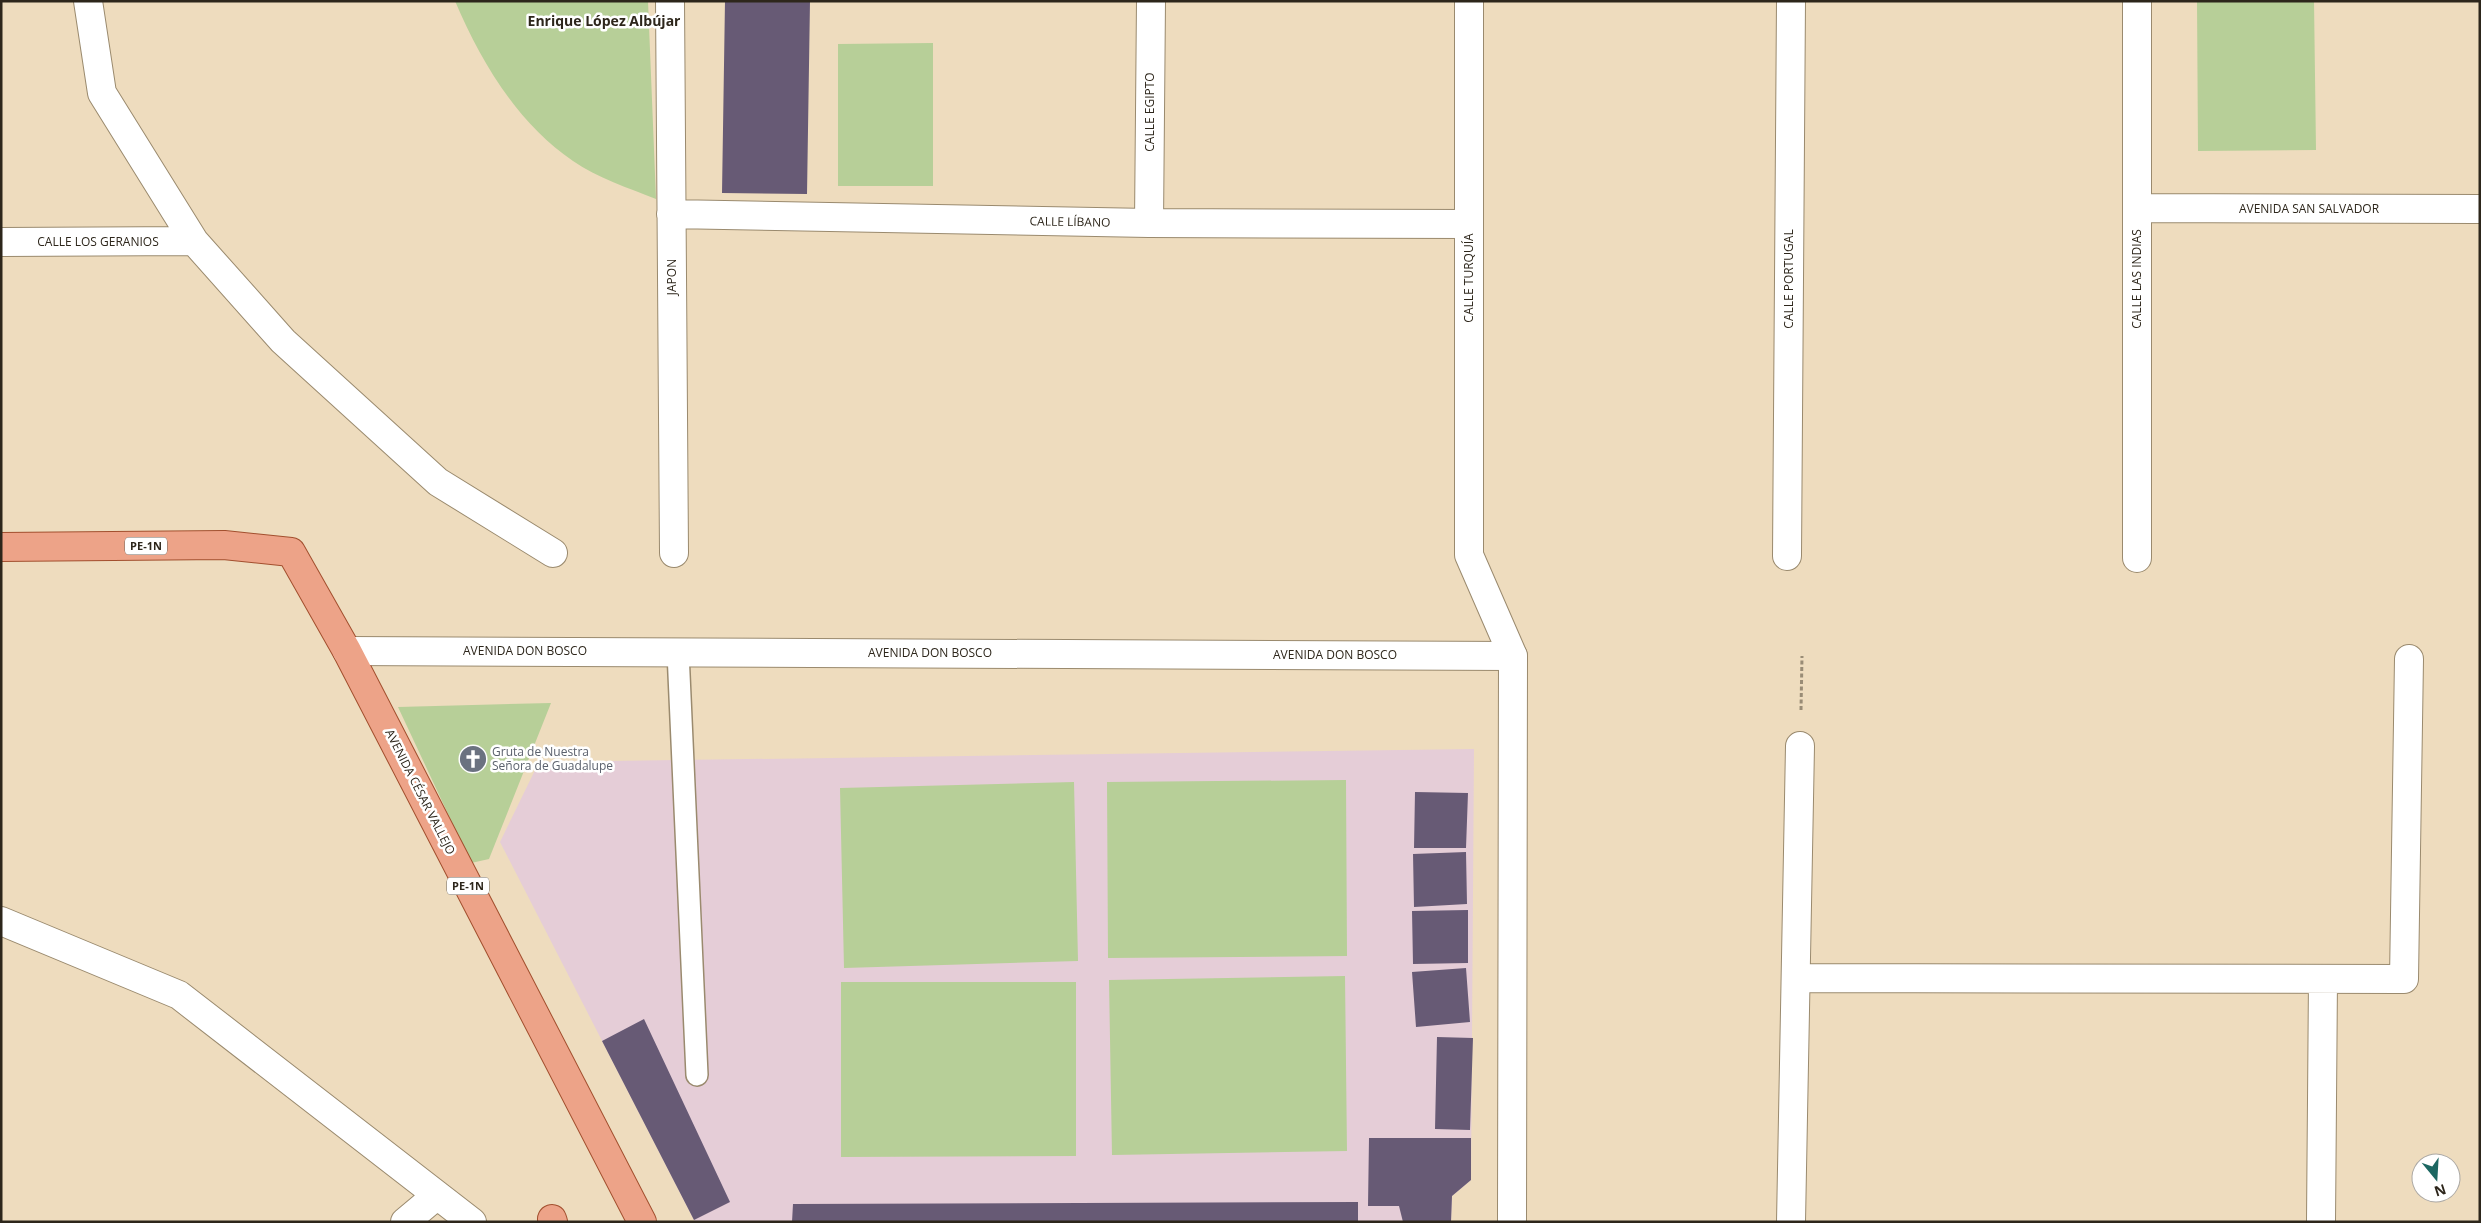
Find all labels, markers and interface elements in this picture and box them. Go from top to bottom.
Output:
district label: Enrique López Albújar [528,11,681,30]
street label: CALLE EGIPTO [1141,72,1158,152]
street label: AVENIDA SAN SALVADOR [2239,200,2380,217]
street label: CALLE LÍBANO [1029,212,1111,231]
street label: CALLE PORTUGAL [1780,229,1797,329]
street label: CALLE LAS INDIAS [2128,229,2145,329]
street label: CALLE LOS GERANIOS [37,233,159,250]
street label: CALLE TURQUÍA [1460,233,1477,323]
street label: JAPON [663,259,680,296]
road number: PE-1N [125,538,167,554]
street label: AVENIDA DON BOSCO [463,642,587,659]
street label: AVENIDA DON BOSCO [868,644,992,661]
street label: AVENIDA DON BOSCO [1273,646,1397,663]
street label: AVENIDA CÉSAR VALLEJO [381,726,459,857]
place label: Gruta de Nuestra Señora de Guadalupe [492,743,613,774]
church icon: Gruta de Nuestra Señora de Guadalupe [458,744,488,774]
road number: PE-1N [447,878,489,894]
north arrow [2411,1153,2461,1203]
text: N [2432,1180,2449,1202]

